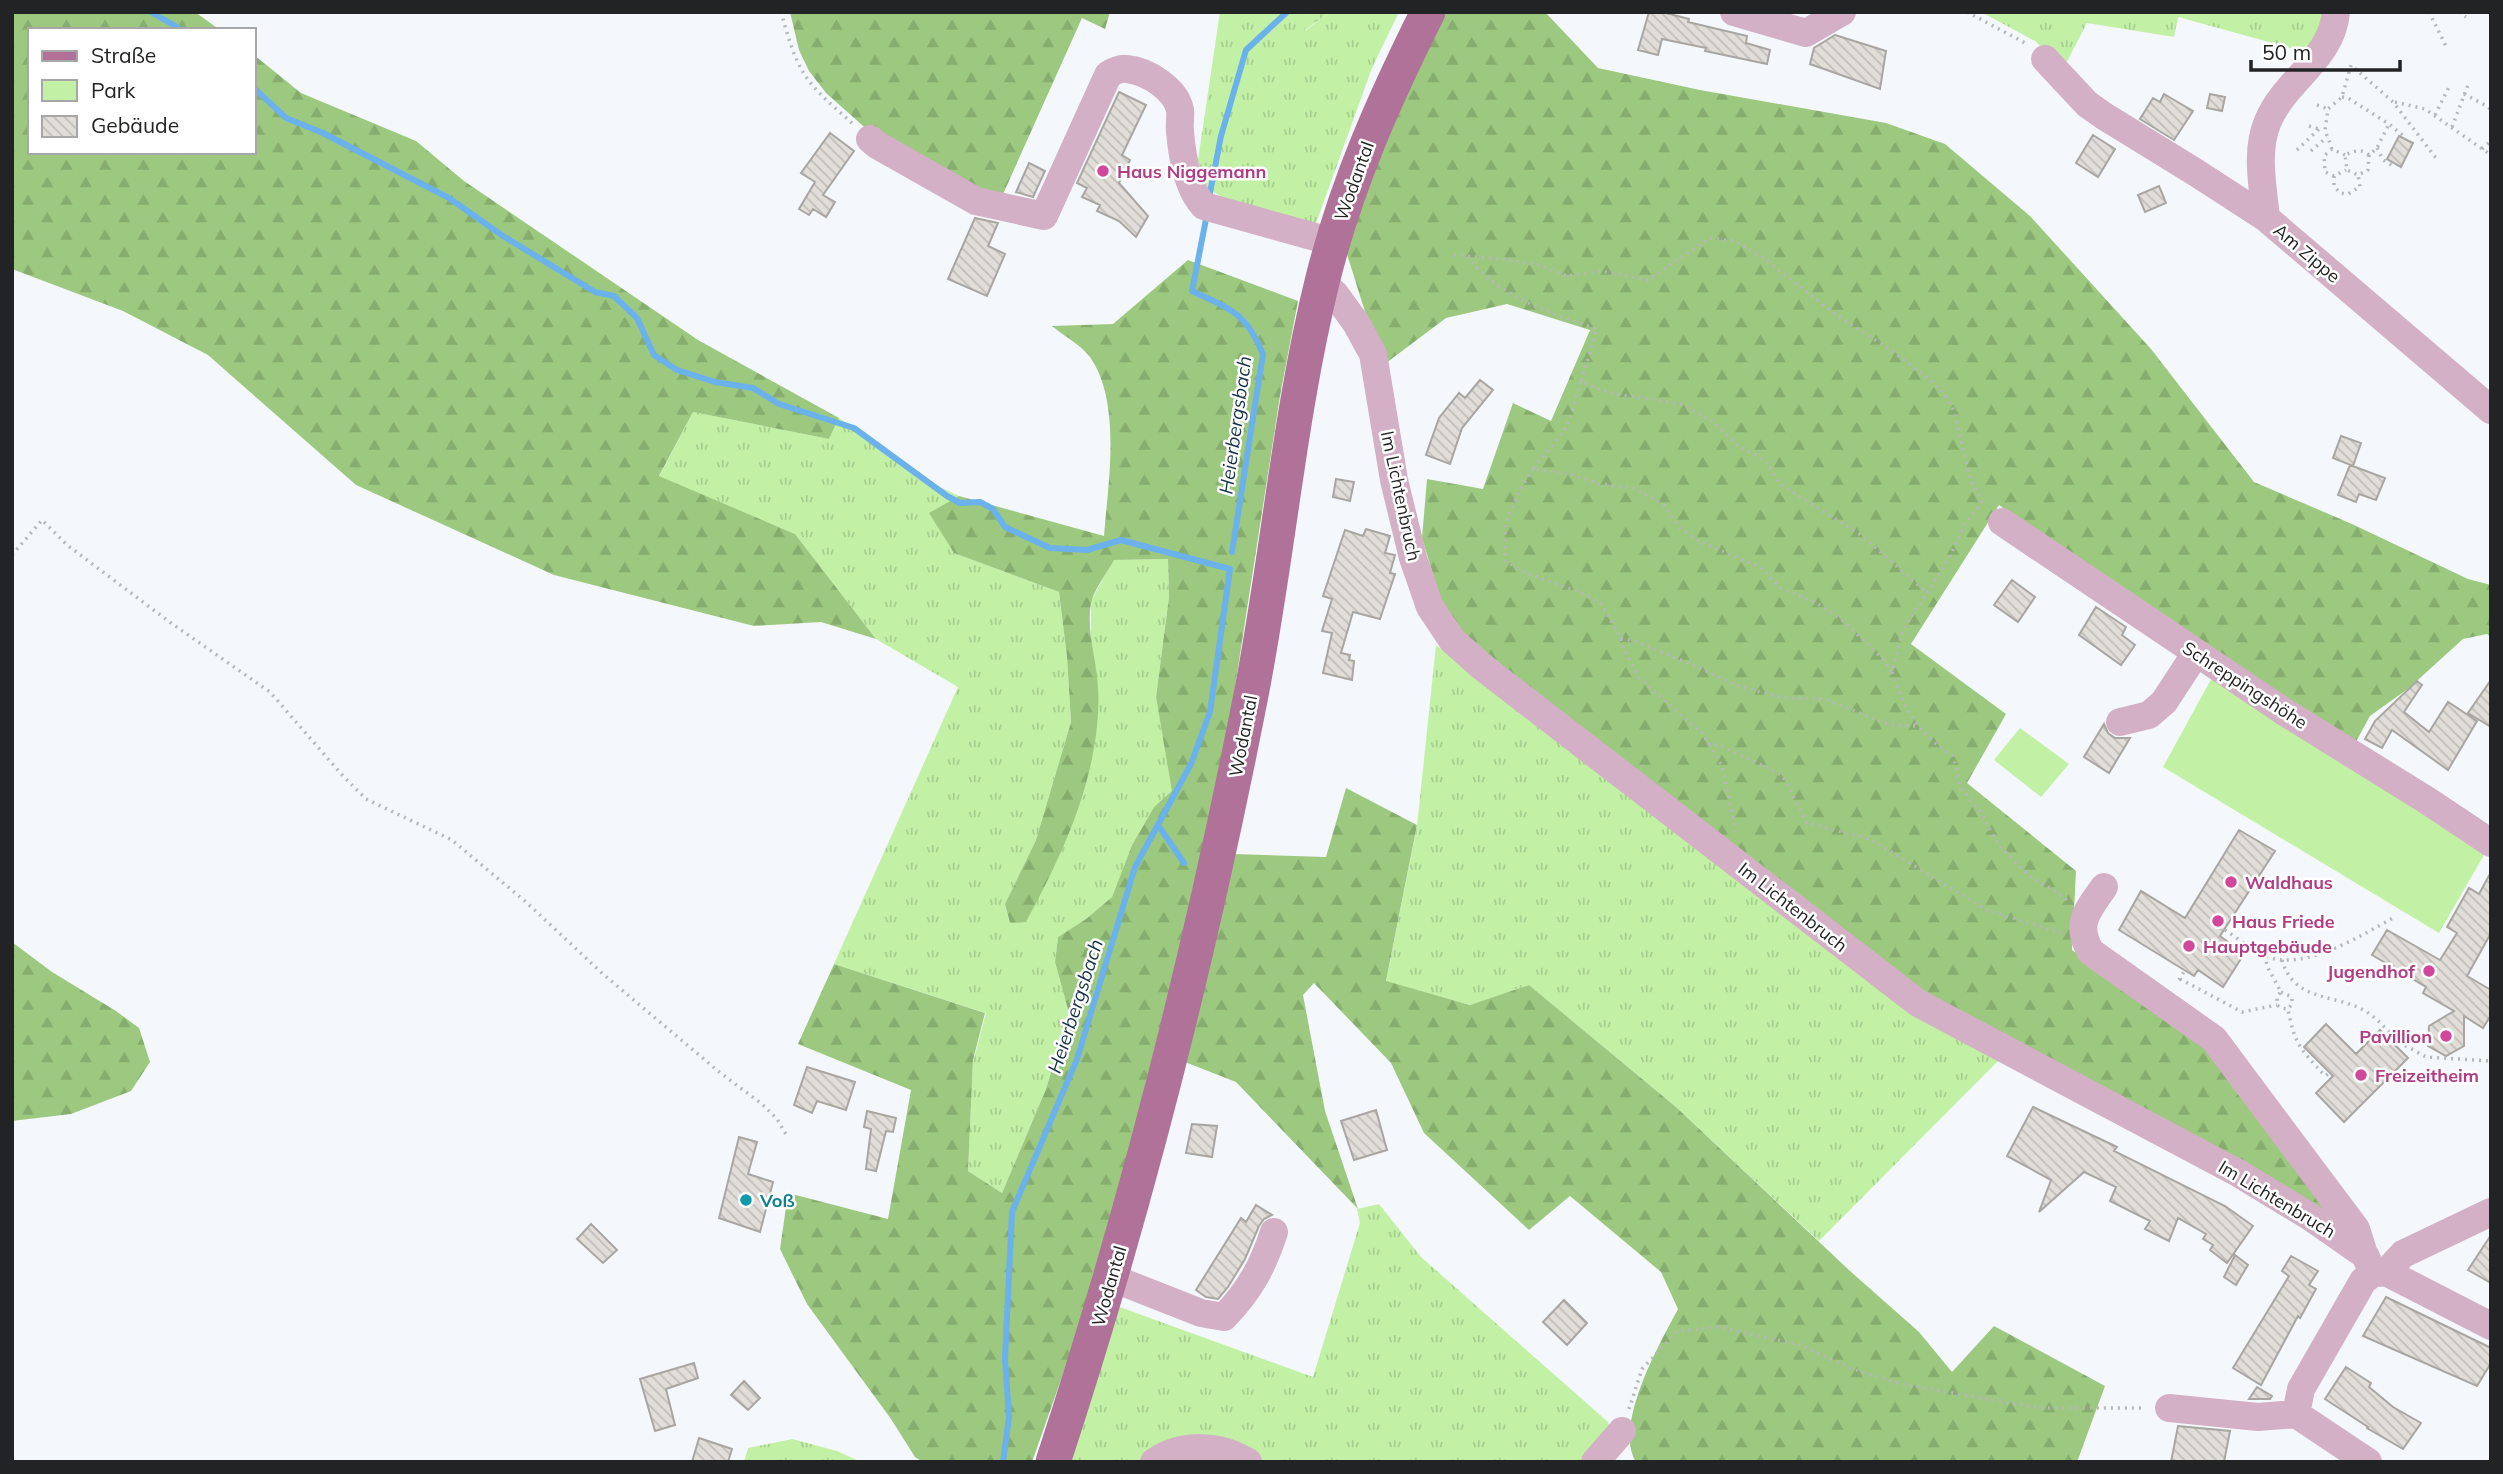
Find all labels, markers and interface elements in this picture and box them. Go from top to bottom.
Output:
legend [28,28,256,154]
scale bar [2251,28,2400,72]
text: 50 m [2262,39,2311,65]
text: Straße [91,42,156,68]
text: Park [91,77,135,103]
text: Gebäude [91,112,179,138]
street label: Wodantal [1329,138,1379,224]
place label: Haus Niggemann [1117,160,1266,183]
marker: Haus Niggemann [1095,163,1111,179]
street label: Am Zippe [2269,218,2345,288]
water label: Heierbergsbach [1213,354,1257,496]
street label: Im Lichtenbruch [1376,429,1426,563]
street label: Schreppingshöhe [2178,636,2312,734]
street label: Wodantal [1224,693,1262,779]
street label: Im Lichtenbruch [1734,857,1852,957]
place label: Waldhaus [2245,871,2333,894]
marker: Waldhaus [2223,874,2239,890]
place label: Haus Friede [2232,910,2335,933]
marker: Haus Friede [2210,913,2226,929]
place label: Hauptgebäude [2203,935,2332,958]
water label: Heierbergsbach [1042,936,1108,1076]
marker: Hauptgebäude [2181,938,2197,954]
place label: Jugendhof [2327,960,2415,983]
marker: Jugendhof [2421,963,2437,979]
place label: Pavillion [2359,1025,2432,1048]
marker: Pavillion [2438,1028,2454,1044]
place label: Freizeitheim [2375,1064,2479,1087]
marker: Freizeitheim [2353,1067,2369,1083]
street label: Im Lichtenbruch [2214,1155,2340,1243]
place label: Voß [759,1189,795,1212]
marker: Voß [738,1192,754,1208]
street label: Wodantal [1087,1243,1131,1329]

